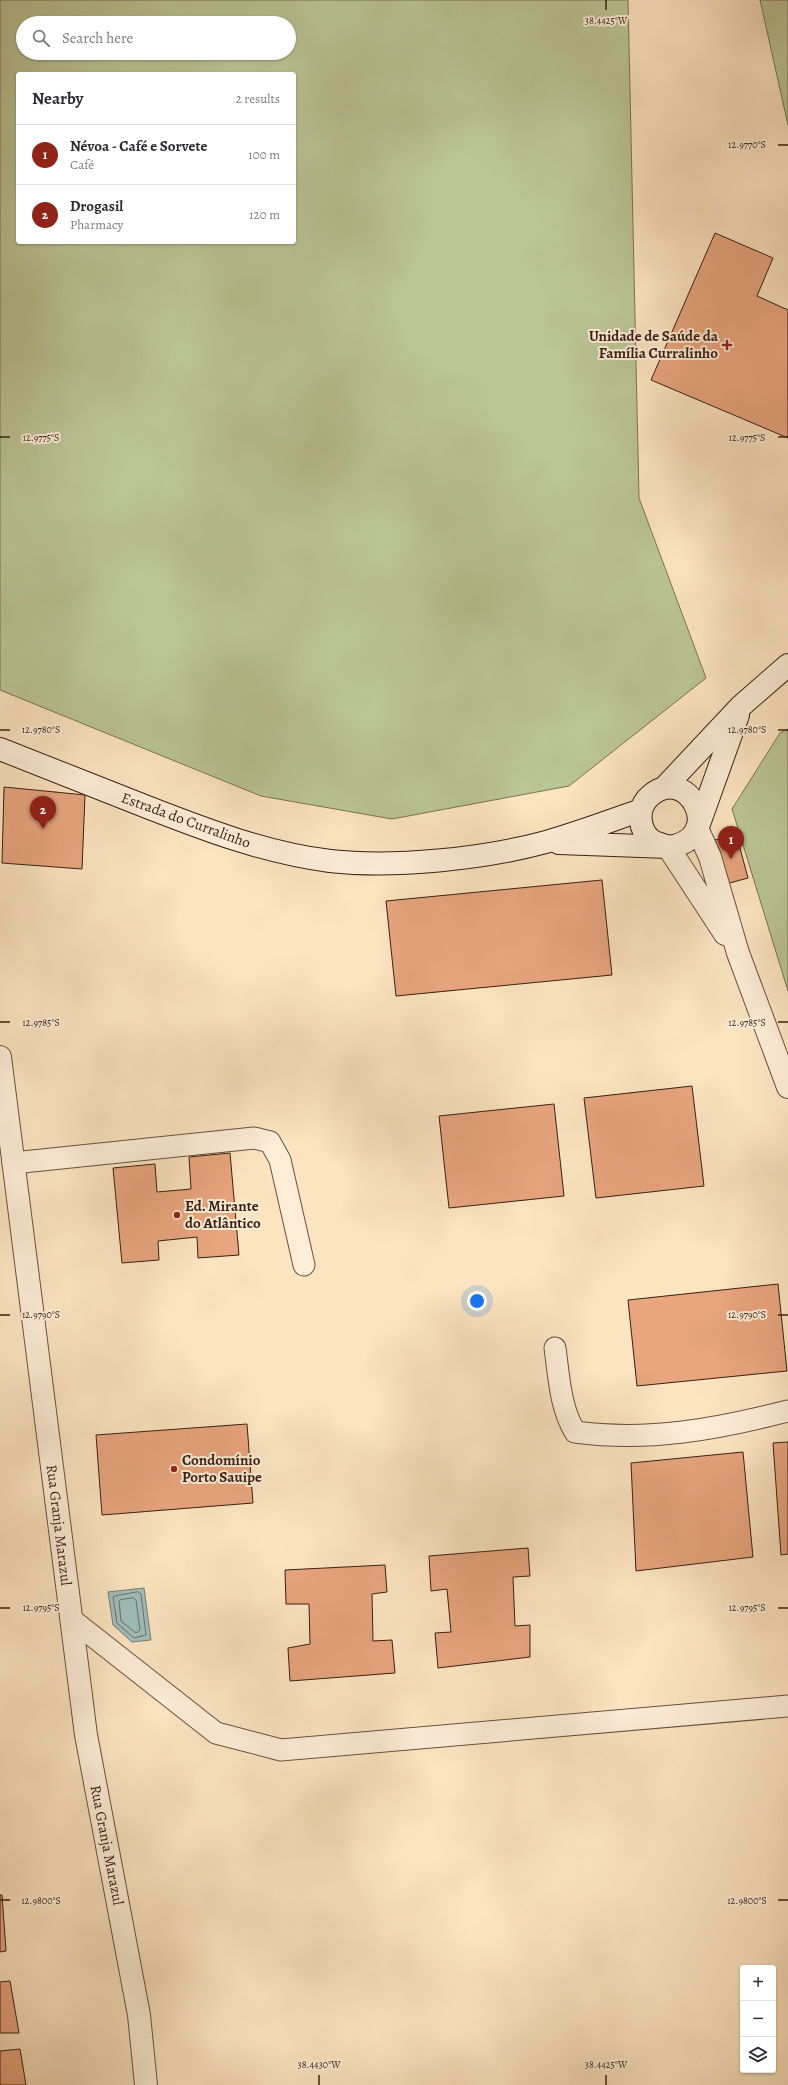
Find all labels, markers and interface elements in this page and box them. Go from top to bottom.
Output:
text: 38.4425°W [585,14,628,27]
search box [16,16,296,60]
icon: search [30,27,52,49]
text: Search here [62,28,133,48]
text: Nearby [32,87,83,110]
text: 2 results [236,90,280,107]
text: Névoa - Café e Sorvete [70,136,207,156]
text: 12.9770°S [728,138,766,151]
text: 1 [43,146,47,163]
text: 100 m [248,146,280,163]
text: Café [70,156,94,173]
text: Drogasil [70,196,123,216]
text: 2 [42,206,48,223]
text: 120 m [249,206,280,223]
text: Pharmacy [70,216,123,233]
place label: Unidade de Saúde da Família Curralinho [589,326,719,363]
marker: Unidade de Saúde da Família Curralinho [721,339,733,351]
text: 12.9775°S [23,431,59,444]
text: 12.9775°S [729,431,765,444]
text: 12.9780°S [22,723,60,736]
text: 12.9780°S [728,723,766,736]
street label: Estrada do Curralinho [119,787,253,853]
pin: 2 [30,796,56,829]
pin: 1 [718,826,744,859]
text: 12.9785°S [22,1016,60,1029]
text: 12.9785°S [728,1016,766,1029]
place label: Ed. Mirante do Atlântico [185,1196,261,1233]
marker: Ed. Mirante do Atlântico [172,1210,182,1220]
your location [467,1291,487,1311]
text: 12.9790°S [22,1308,60,1321]
text: 12.9790°S [728,1308,766,1321]
place label: Condomínio Porto Sauipe [182,1450,262,1487]
street label: Rua Granja Marazul [42,1463,76,1587]
marker: Condomínio Porto Sauipe [169,1464,179,1474]
text: 12.9795°S [22,1601,60,1614]
text: 12.9795°S [728,1601,766,1614]
street label: Rua Granja Marazul [86,1783,129,1907]
text: 12.9800°S [21,1894,61,1907]
text: 12.9800°S [727,1894,767,1907]
map controls [740,1965,776,2073]
button: + [740,1965,776,2001]
button: − [740,2001,776,2037]
button: layers [740,2037,776,2073]
text: 38.4430°W [298,2058,341,2071]
text: 38.4425°W [585,2058,628,2071]

